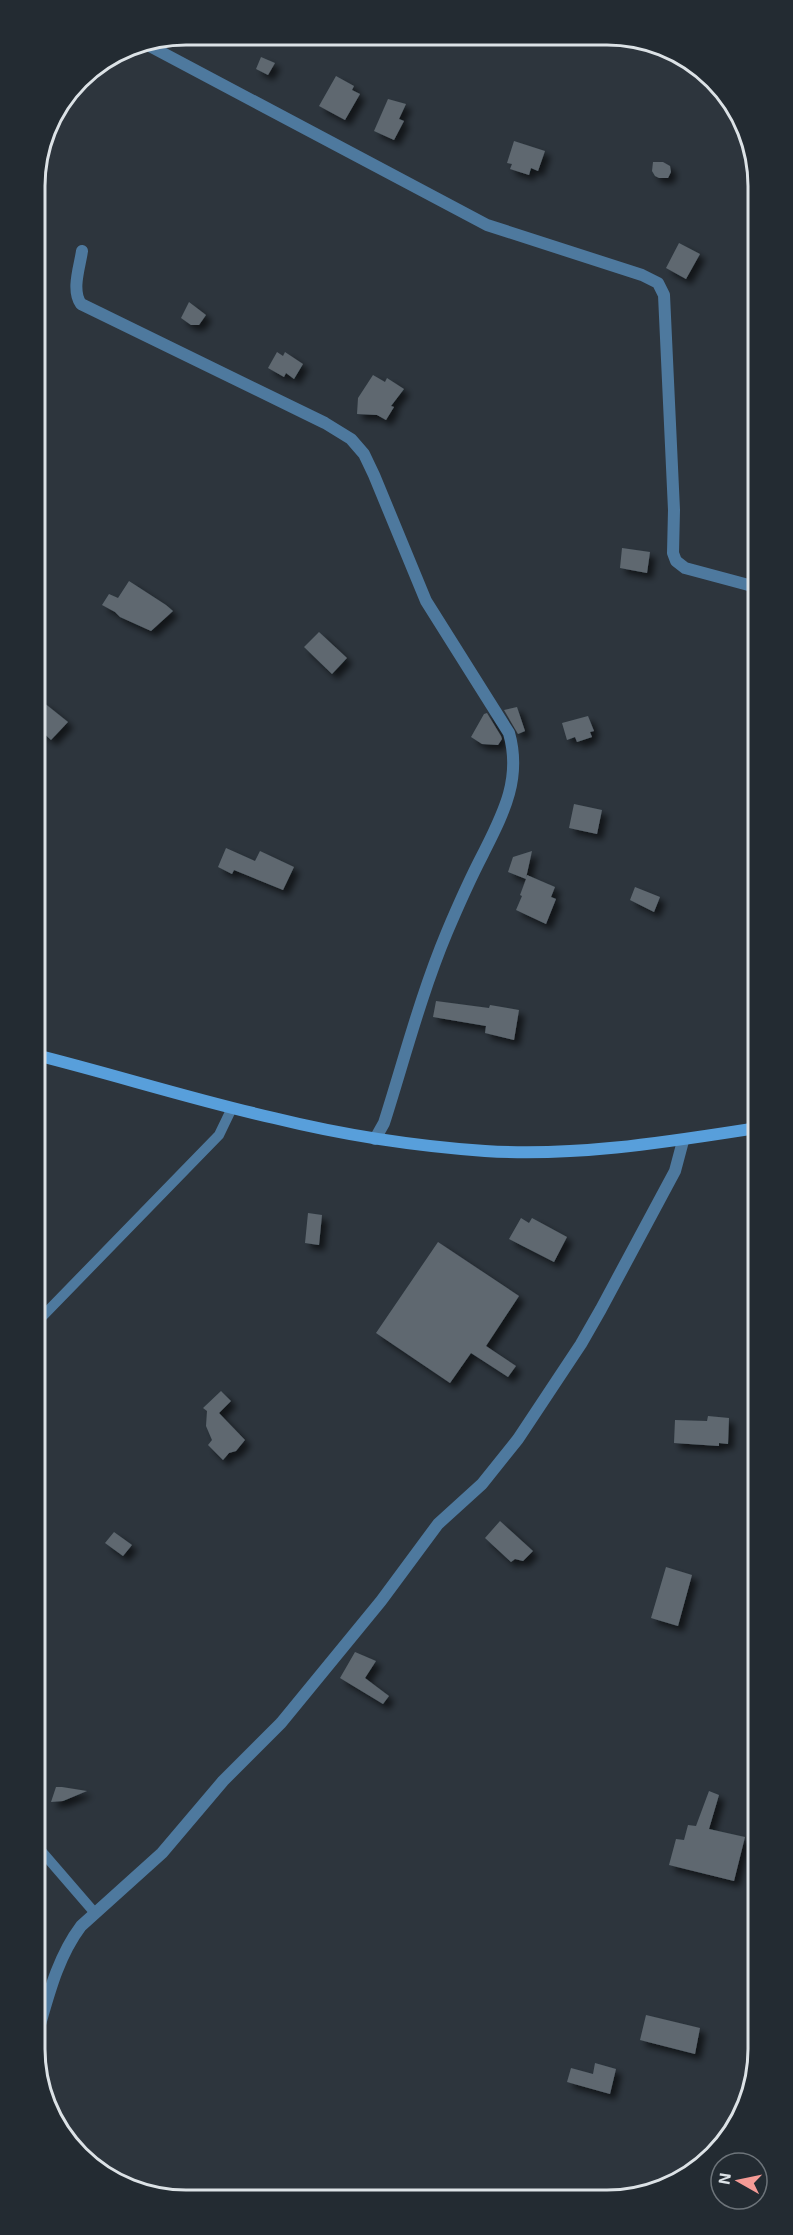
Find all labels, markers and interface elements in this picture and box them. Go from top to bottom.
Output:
north arrow [709,2151,769,2211]
text: N [713,2171,734,2186]

